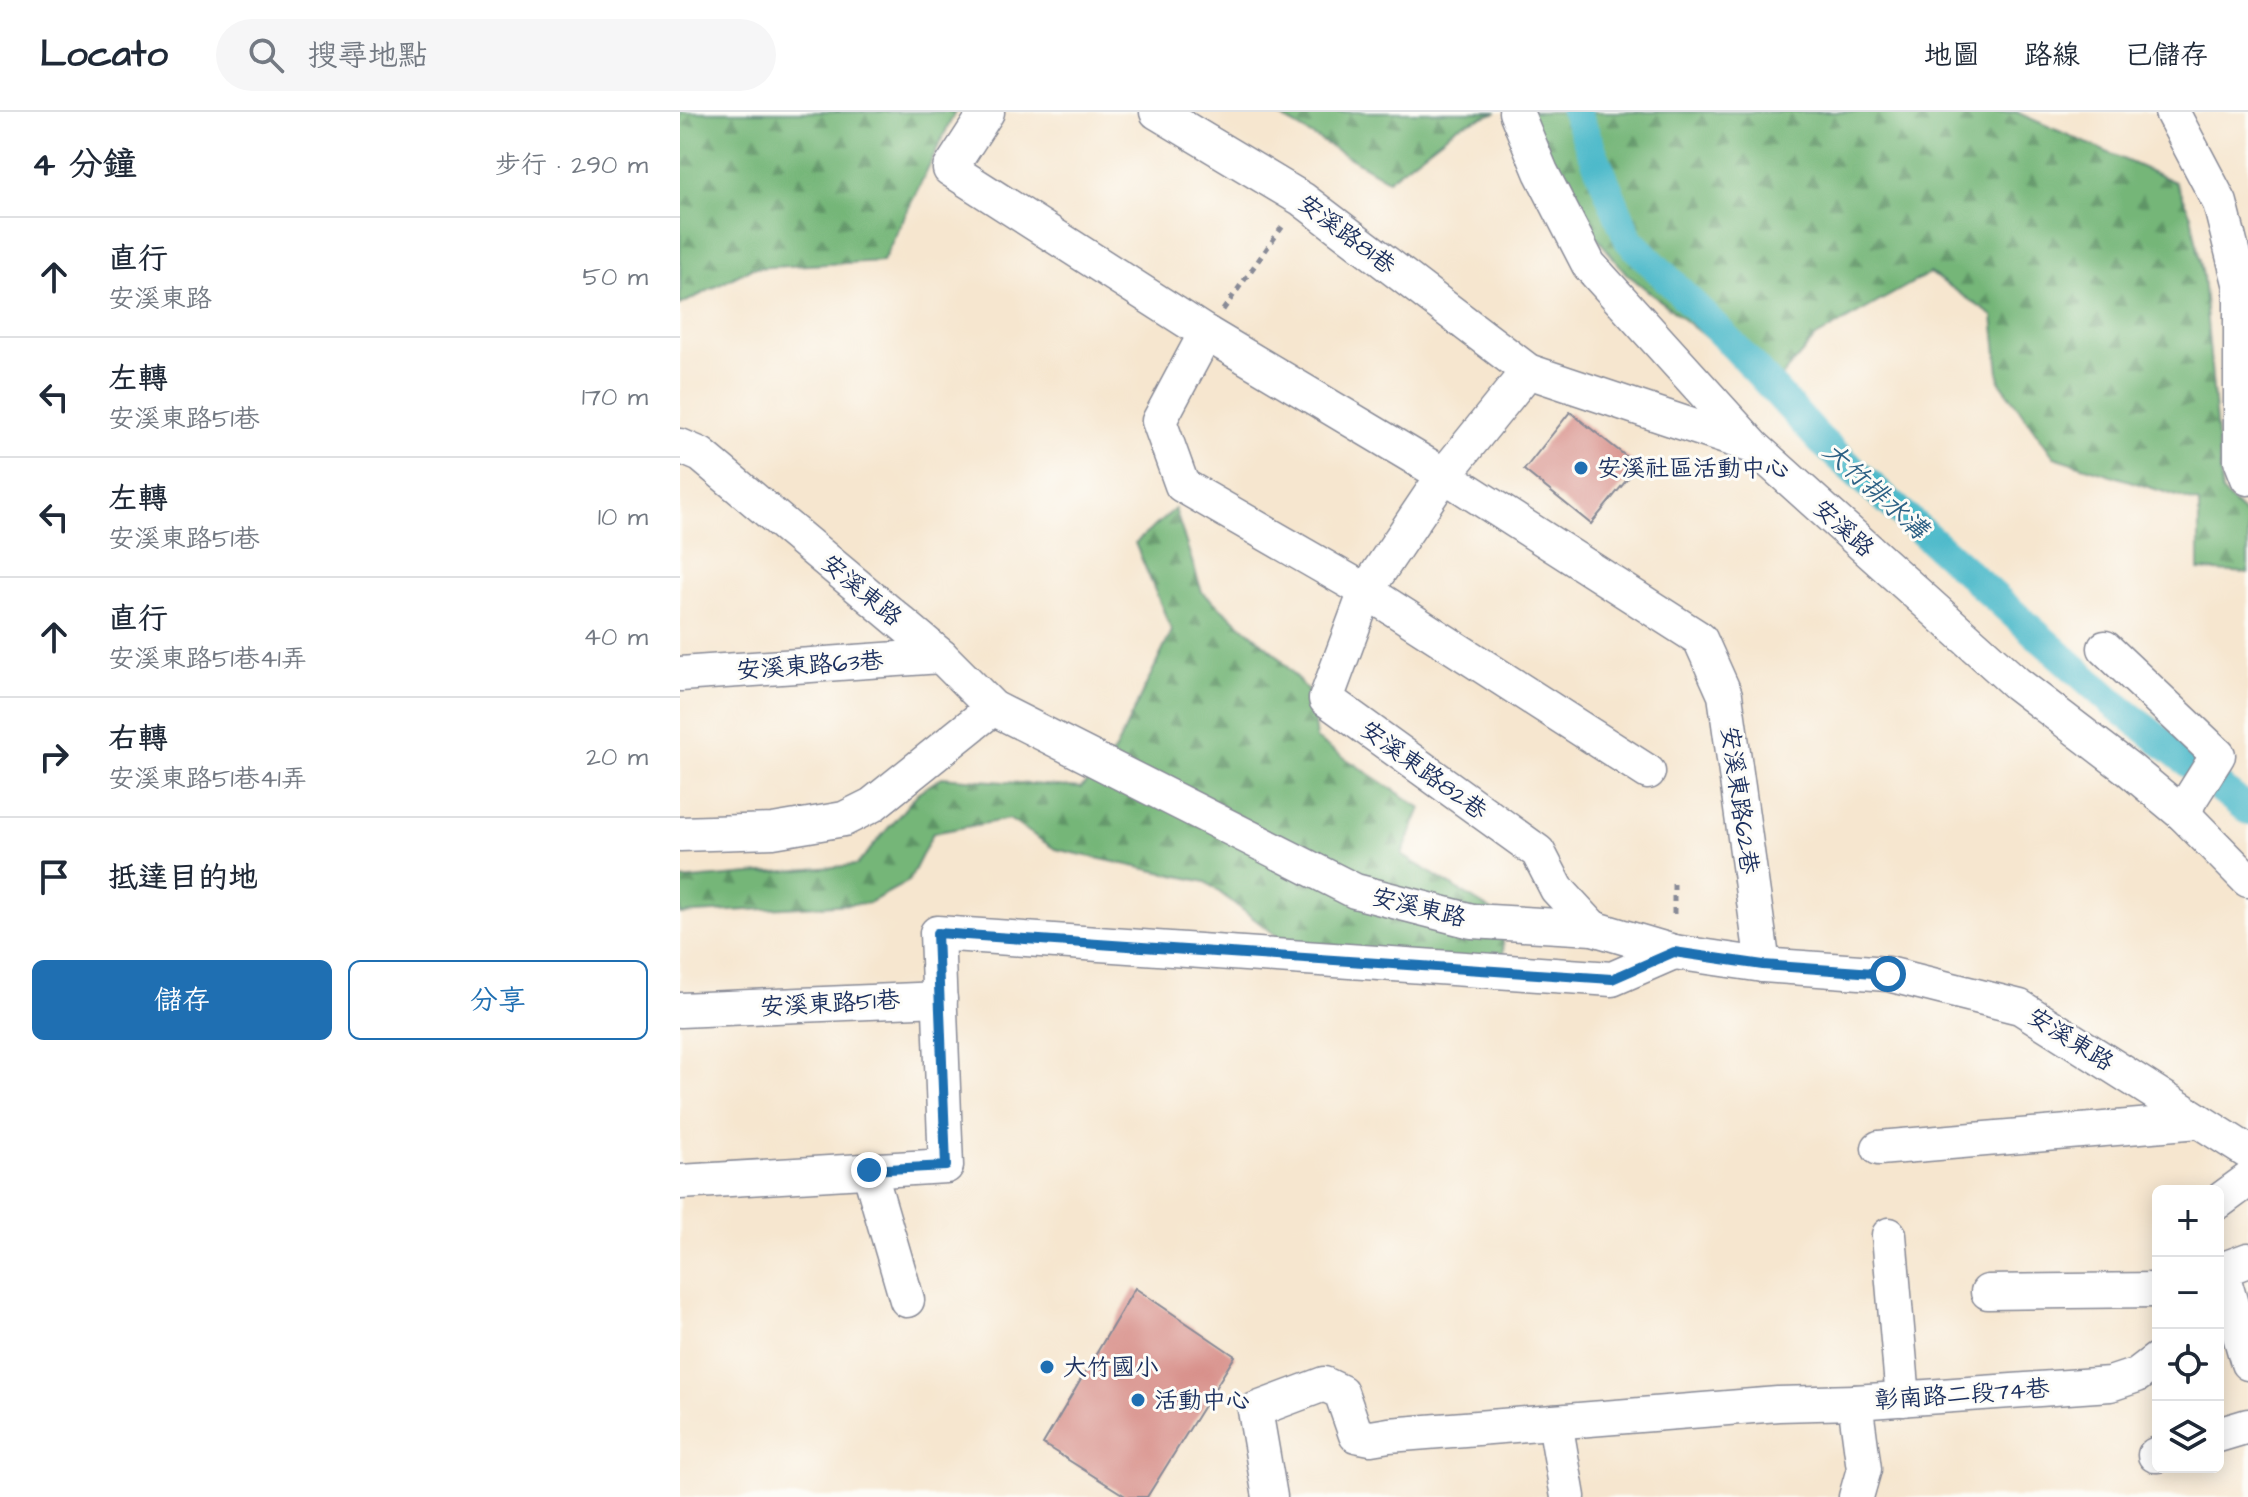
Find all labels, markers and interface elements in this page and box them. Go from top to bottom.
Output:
search box [216,19,776,91]
text: Locato [40,29,168,81]
icon: search [244,33,288,77]
text: 搜尋地點 [308,35,428,77]
text: 地圖 [1924,36,1980,75]
text: 路線 [2024,36,2080,75]
text: 已儲存 [2124,36,2208,75]
text: 4 分鐘 [32,141,137,189]
text: 步行 · 290 m [495,147,648,183]
street label: 安溪路81巷 [1290,187,1402,283]
text: 直行 [108,238,168,280]
icon: ahead [32,255,76,299]
text: 50 m [583,259,648,295]
text: 安溪東路 [108,281,212,317]
text: 左轉 [108,358,168,400]
icon: left [32,375,76,419]
text: 170 m [582,379,648,415]
text: 安溪東路51巷 [108,401,260,437]
water label: 大竹排水溝 [1815,434,1937,549]
place label: 安溪社區活動中心 [1597,452,1789,486]
marker: 安溪社區活動中心 [1572,459,1590,477]
text: 左轉 [108,478,168,520]
street label: 安溪路 [1805,492,1881,565]
icon: left [32,495,76,539]
text: 10 m [598,499,648,535]
text: 安溪東路51巷 [108,521,260,557]
street label: 安溪東路 [814,547,909,635]
text: 直行 [108,598,168,640]
icon: ahead [32,615,76,659]
text: 40 m [583,619,648,655]
text: 安溪東路51巷41弄 [108,641,307,677]
street label: 安溪東路63巷 [735,644,885,688]
street label: 安溪東路82巷 [1353,713,1494,828]
text: 右轉 [108,718,168,760]
street label: 安溪東路62巷 [1712,724,1766,876]
icon: right [32,735,76,779]
text: 20 m [586,739,648,775]
text: 安溪東路51巷41弄 [108,761,307,797]
icon: arrive [32,855,76,899]
text: 抵達目的地 [108,857,258,899]
street label: 安溪東路 [1368,880,1469,936]
route start [1870,956,1906,992]
button: 儲存 [32,960,332,1040]
button: 分享 [348,960,648,1040]
street label: 安溪東路51巷 [759,983,901,1025]
street label: 安溪東路 [2021,1000,2120,1080]
route end [851,1152,887,1188]
map controls [2152,1185,2224,1473]
button: + [2152,1185,2224,1257]
button: − [2152,1257,2224,1329]
button: locate [2152,1329,2224,1401]
place label: 大竹國小 [1063,1351,1159,1385]
marker: 大竹國小 [1038,1358,1056,1376]
street label: 彰南路二段74巷 [1874,1372,2051,1418]
place label: 活動中心 [1154,1384,1250,1418]
marker: 活動中心 [1129,1391,1147,1409]
button: layers [2152,1401,2224,1473]

